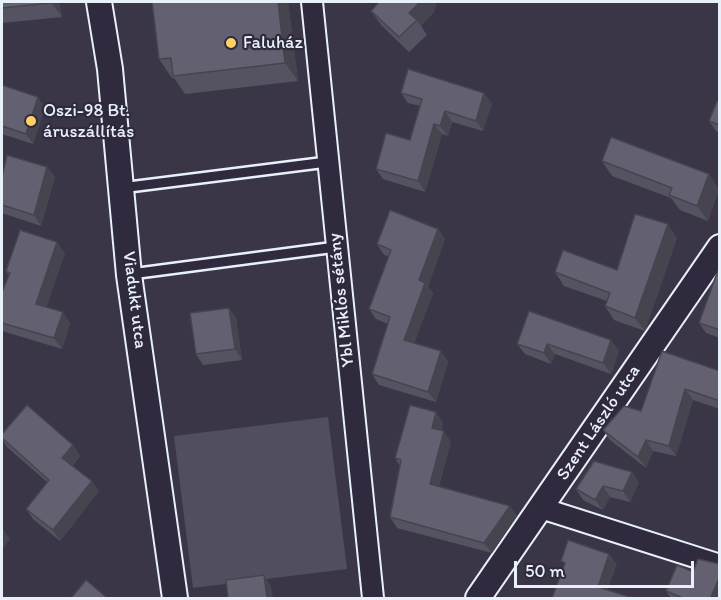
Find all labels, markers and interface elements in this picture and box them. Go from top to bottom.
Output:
place label: Faluház [243,32,303,54]
marker: Faluház [224,36,238,50]
place label: Oszi-98 Bt. áruszállítás [43,100,134,142]
marker: Oszi-98 Bt. áruszállítás [24,114,38,128]
street label: Ybl Miklós sétány [324,232,360,368]
street label: Viadukt utca [117,250,151,350]
street label: Szent László utca [553,361,645,485]
scale bar [517,549,697,587]
text: 50 m [525,560,565,582]

